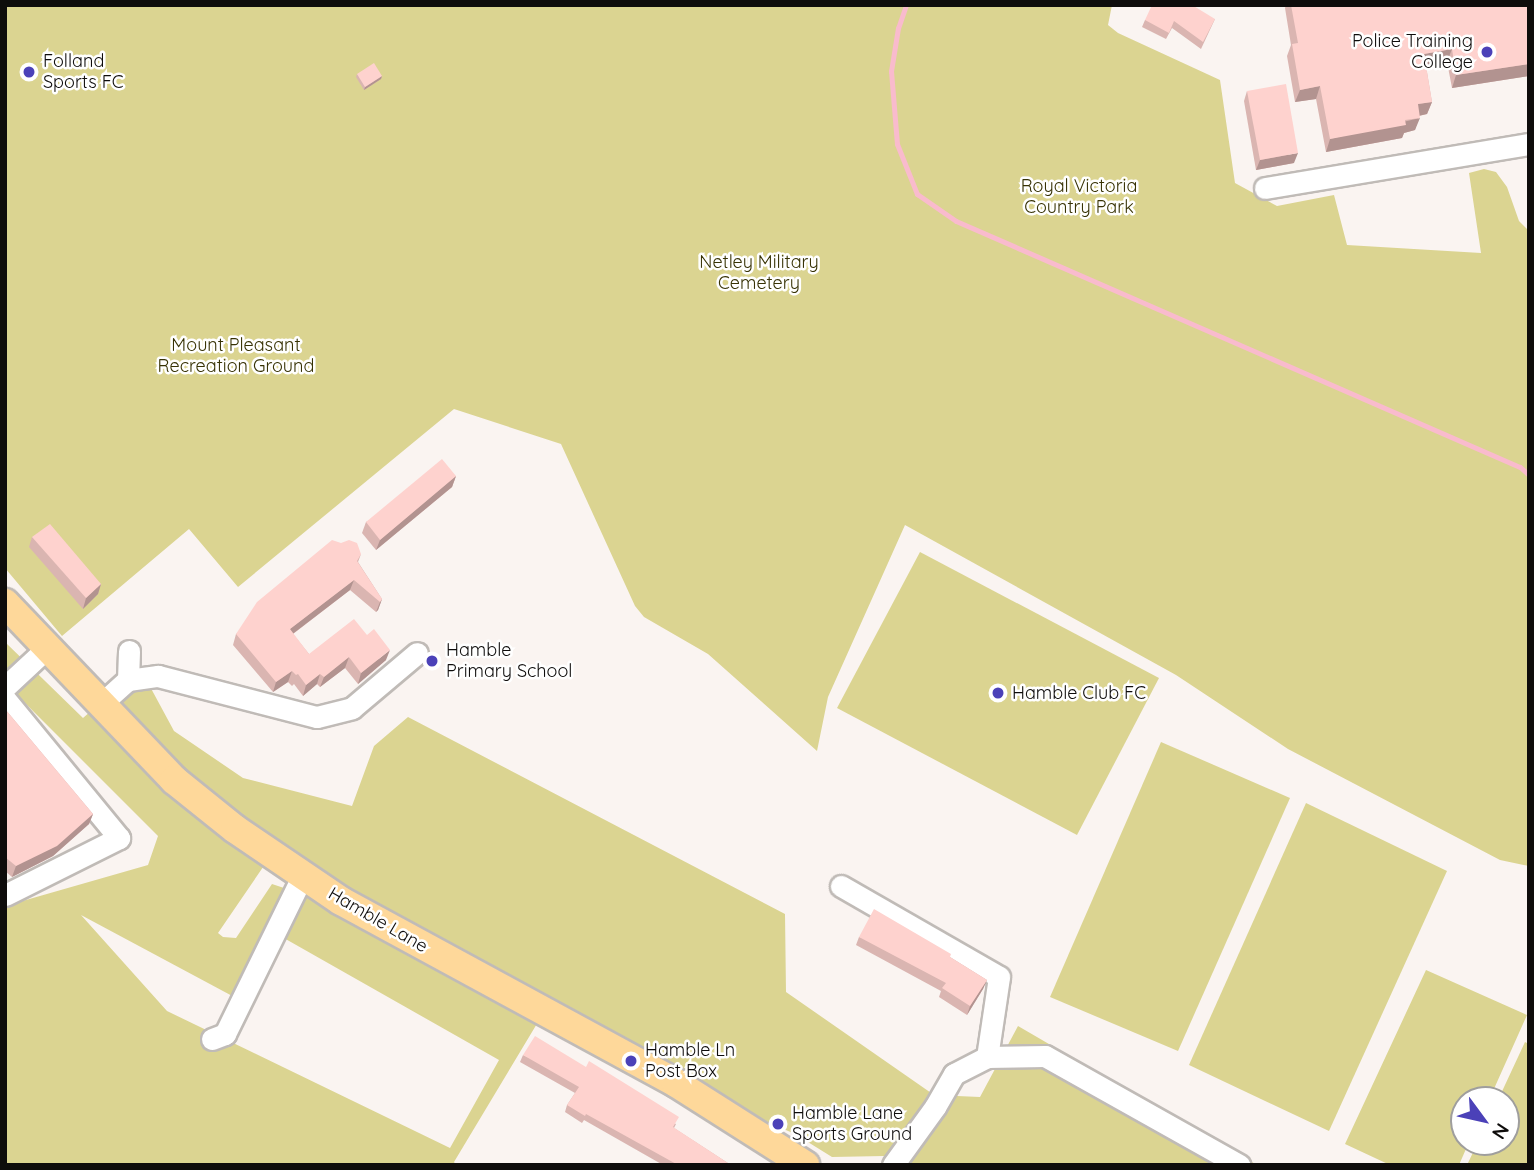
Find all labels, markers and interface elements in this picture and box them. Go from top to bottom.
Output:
place label: Police Training College [1352,31,1473,74]
marker: Police Training College [1479,44,1495,60]
place label: Folland Sports FC [43,51,123,94]
marker: Folland Sports FC [21,64,37,80]
park label: Royal Victoria Country Park [1021,176,1137,218]
park label: Netley Military Cemetery [699,252,819,294]
park label: Mount Pleasant Recreation Ground [158,335,314,378]
place label: Hamble Primary School [446,640,572,682]
marker: Hamble Primary School [424,653,440,669]
place label: Hamble Club FC [1012,682,1146,704]
marker: Hamble Club FC [990,685,1006,701]
street label: Hamble Lane [324,883,432,957]
place label: Hamble Ln Post Box [645,1040,735,1082]
marker: Hamble Ln Post Box [623,1053,639,1069]
north arrow [1450,1086,1520,1156]
place label: Hamble Lane Sports Ground [792,1103,912,1146]
marker: Hamble Lane Sports Ground [770,1116,786,1132]
text: N [1487,1119,1515,1144]

